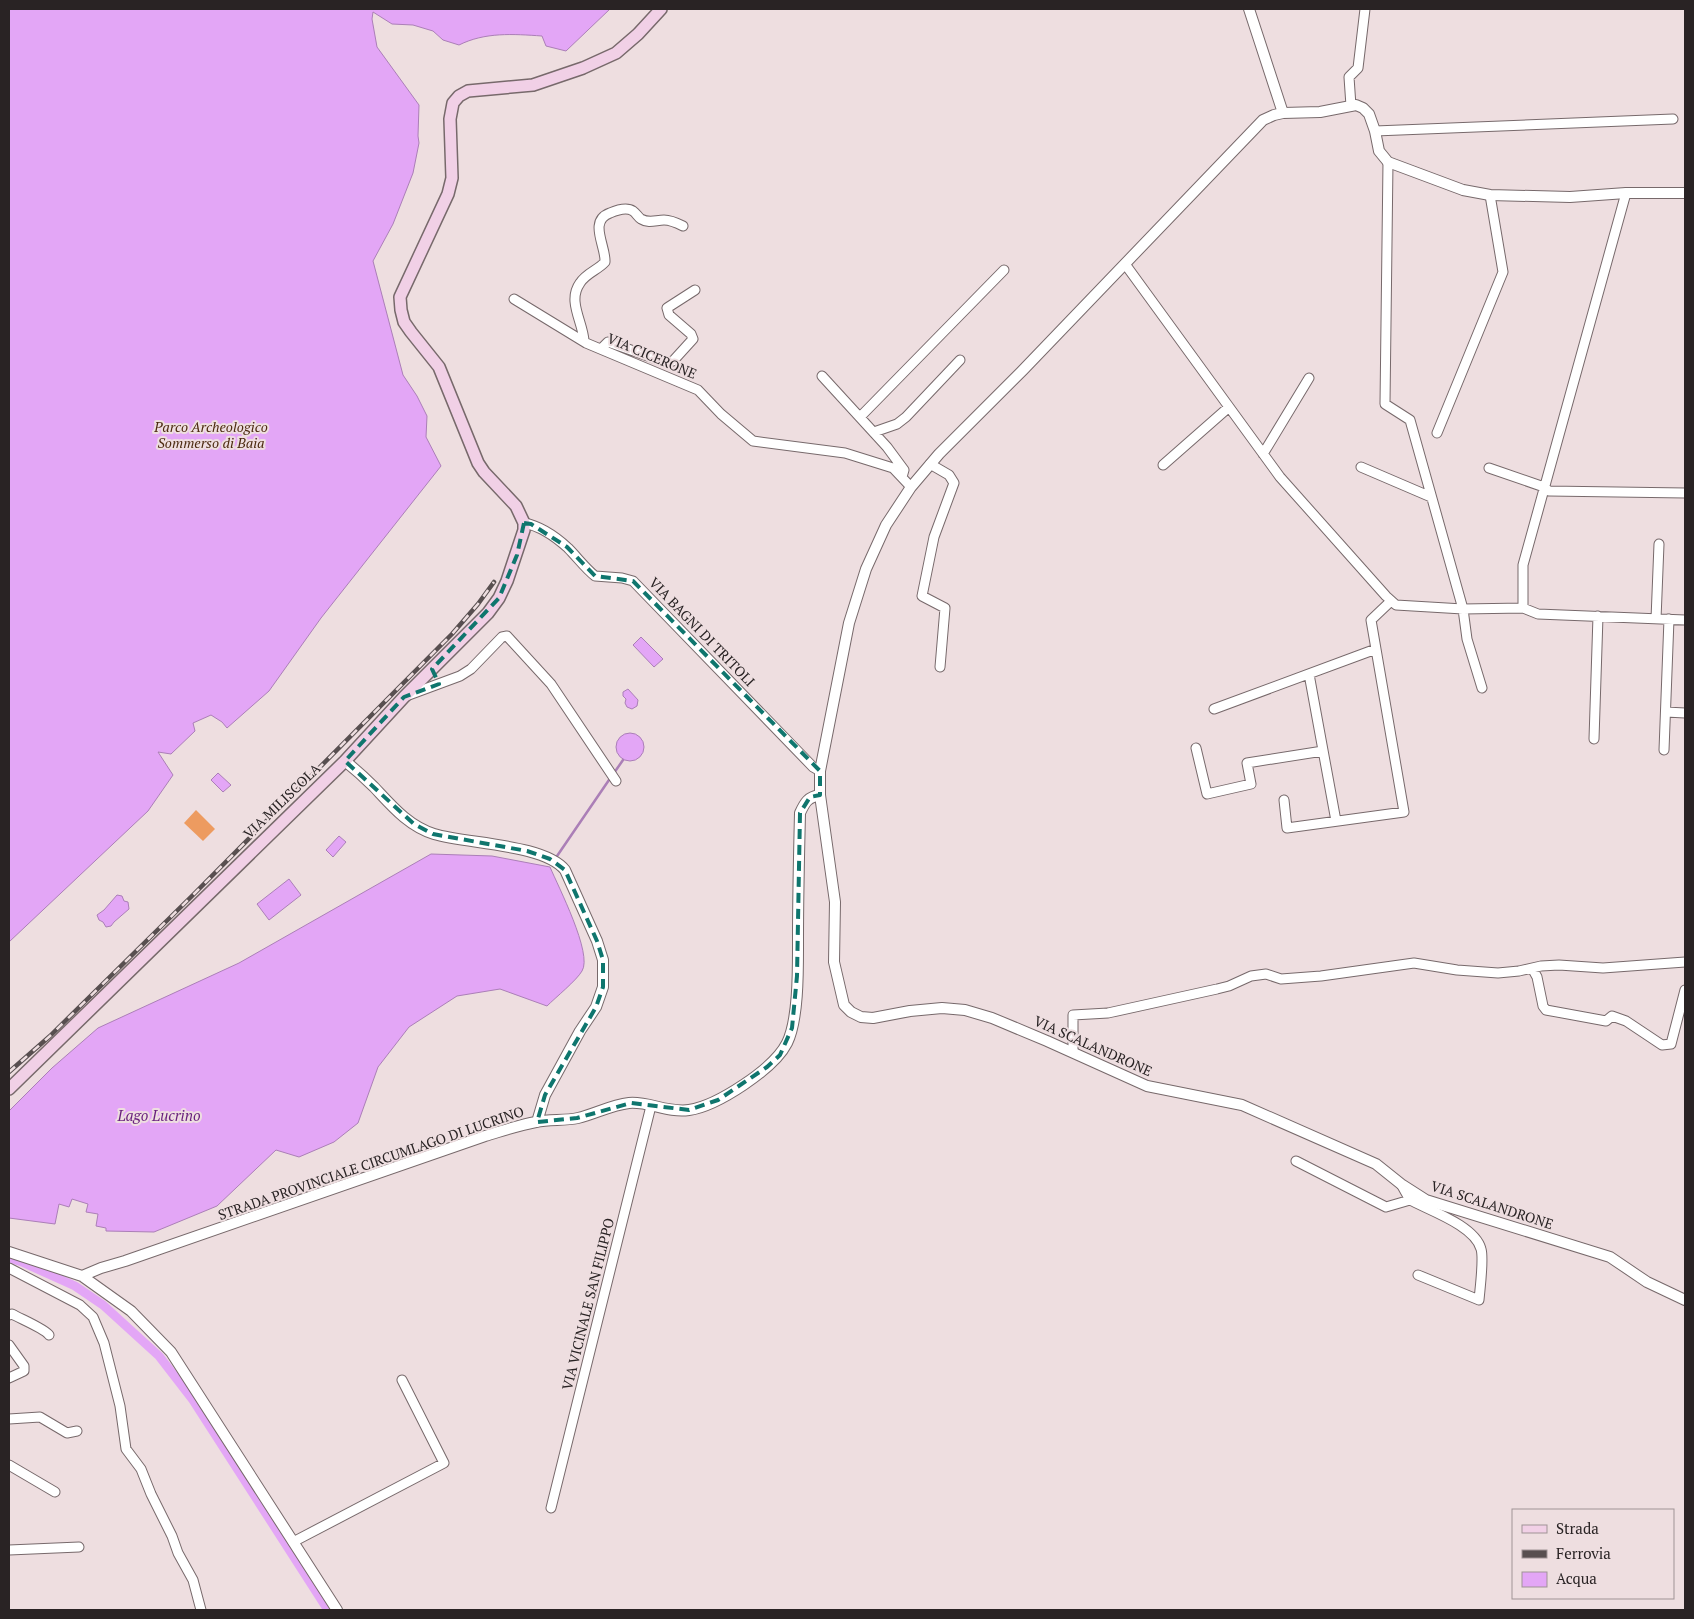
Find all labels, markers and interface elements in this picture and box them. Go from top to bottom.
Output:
street label: VIA CICERONE [605,328,700,383]
park label: Parco Archeologico Sommerso di Baia [153,417,268,452]
street label: VIA BAGNI DI TRITOLI [645,573,760,690]
street label: VIA MILISCOLA [239,759,325,842]
street label: VIA SCALANDRONE [1031,1011,1155,1080]
street label: STRADA PROVINCIALE CIRCUMLAGO DI LUCRINO [215,1101,526,1224]
water label: Lago Lucrino [116,1105,201,1125]
street label: VIA SCALANDRONE [1429,1176,1556,1233]
street label: VIA VICINALE SAN FILIPPO [557,1216,618,1392]
legend [1512,1509,1674,1599]
text: Strada [1556,1518,1599,1538]
text: Ferrovia [1556,1543,1611,1563]
text: Acqua [1556,1568,1597,1588]

